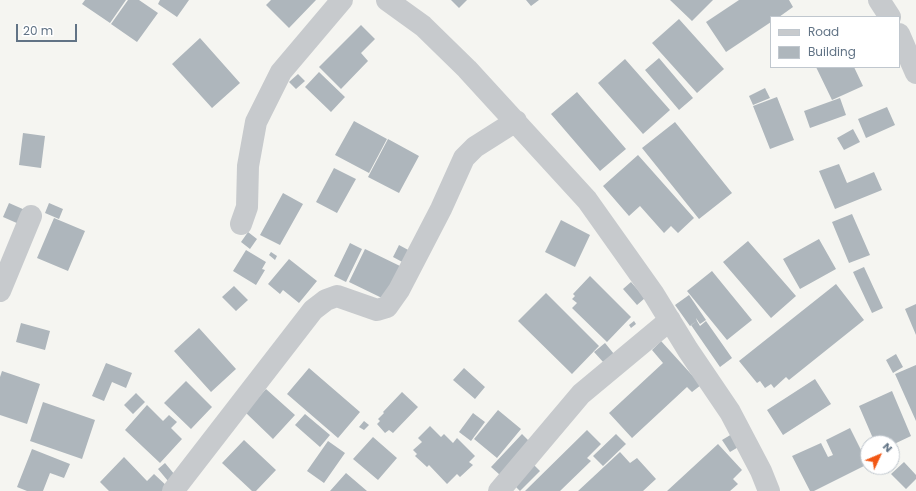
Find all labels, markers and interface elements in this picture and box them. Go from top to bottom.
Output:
scale bar [18,16,79,42]
legend [770,16,900,68]
text: 20 m [23,22,53,39]
text: Road [808,23,839,40]
text: Building [808,43,856,60]
north arrow [860,435,900,475]
text: N [879,439,897,456]

